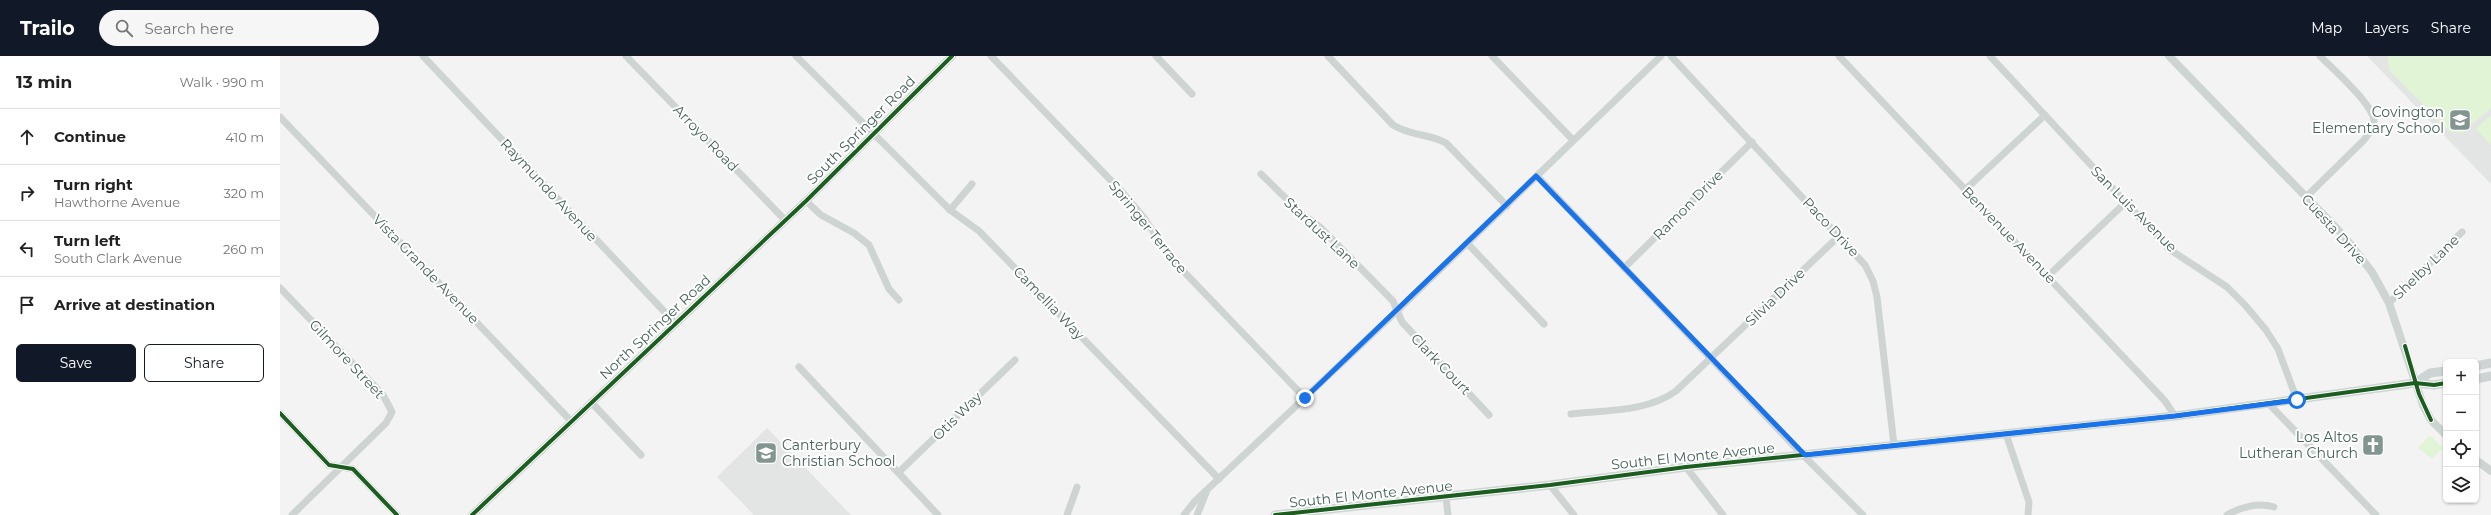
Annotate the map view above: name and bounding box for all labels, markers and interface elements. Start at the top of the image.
search box [99,10,379,46]
text: Trailo [20,17,75,40]
icon: search [113,17,135,39]
text: Search here [145,19,234,38]
text: Map [2311,19,2342,37]
text: Layers [2364,19,2409,37]
text: Share [2431,19,2471,37]
text: 13 min [16,72,72,92]
street label: South Springer Road [803,72,919,188]
text: Walk · 990 m [180,74,264,90]
street label: Arroyo Road [670,101,742,175]
place label: Covington Elementary School [2312,103,2444,137]
school or university icon: Covington Elementary School [2447,107,2473,133]
icon: ahead [16,126,38,148]
text: Continue [54,127,126,146]
text: 410 m [225,129,264,145]
street label: Raymundo Avenue [497,135,601,245]
street label: San Luis Avenue [2087,162,2181,256]
street label: Ramon Drive [1649,166,1727,244]
text: Turn right [54,175,133,194]
street label: Springer Terrace [1105,177,1191,277]
icon: right [16,182,38,204]
street label: Benvenue Avenue [1958,183,2060,287]
text: 320 m [224,185,264,201]
street label: Cuesta Drive [2298,190,2370,268]
street label: Stardust Lane [1280,193,1364,273]
street label: Paco Drive [1799,193,1863,261]
text: Hawthorne Avenue [54,194,180,210]
street label: Vista Grande Avenue [369,210,483,328]
text: Turn left [54,231,121,250]
street label: Shelby Lane [2389,231,2463,303]
icon: left [16,238,38,260]
text: 260 m [223,241,264,257]
text: South Clark Avenue [54,250,182,266]
street label: Camellia Way [1010,263,1089,344]
street label: Silvia Drive [1741,264,1809,330]
street label: North Springer Road [596,271,714,383]
icon: arrive [16,294,38,316]
text: Arrive at destination [54,295,215,314]
street label: Gilmore Street [306,316,389,403]
street label: Clark Court [1407,329,1475,399]
button: Save [16,344,136,382]
button: Share [144,344,264,382]
map controls [2443,359,2479,503]
button: + [2443,359,2479,395]
street label: Otis Way [928,388,986,444]
route end [1296,389,1314,407]
route start [2288,391,2306,409]
button: − [2443,395,2479,431]
place label: Los Altos Lutheran Church [2239,428,2358,462]
button: locate [2443,431,2479,467]
church icon: Los Altos Lutheran Church [2360,432,2386,458]
place label: Canterbury Christian School [782,436,896,470]
street label: South El Monte Avenue [1610,438,1776,474]
school or university icon: Canterbury Christian School [753,440,779,466]
button: layers [2443,467,2479,503]
street label: South El Monte Avenue [1288,476,1454,512]

